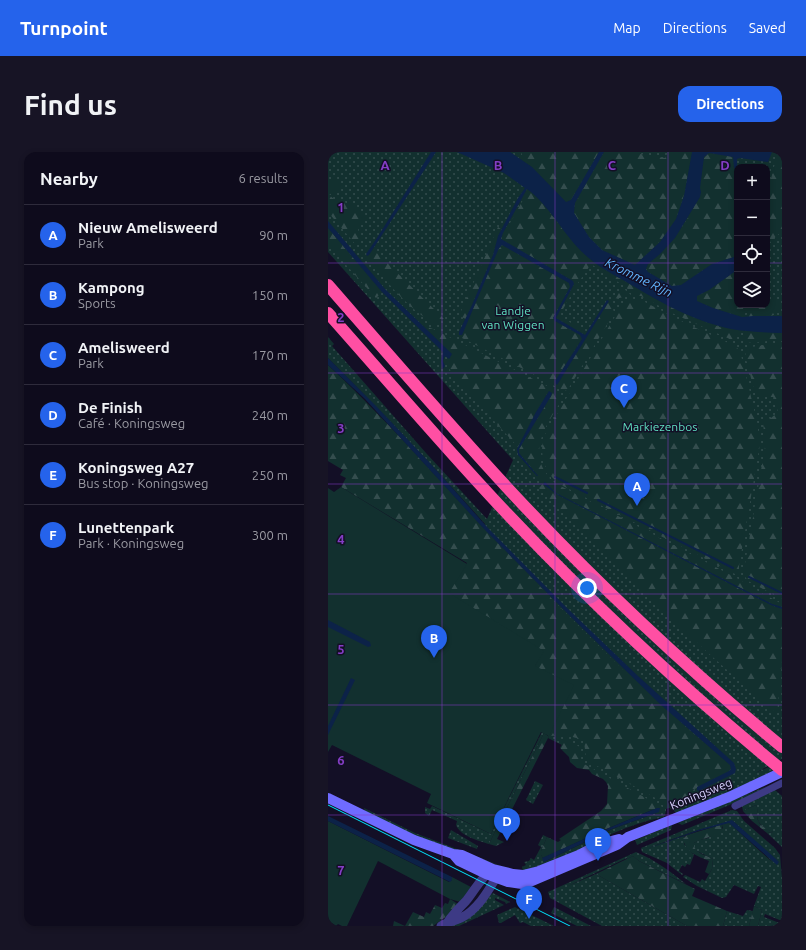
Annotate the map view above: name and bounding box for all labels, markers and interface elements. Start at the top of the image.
text: Turnpoint [20,17,108,39]
text: Map [613,20,641,36]
text: Directions [663,20,727,36]
text: Saved [749,20,786,36]
button: Directions [678,86,782,122]
text: Find us [24,89,117,120]
text: A [380,158,390,172]
text: B [494,158,503,172]
text: C [608,158,617,172]
text: D [720,158,730,172]
map controls [734,164,770,308]
button: + [734,164,770,200]
text: Nearby [40,169,98,188]
text: 6 results [238,171,288,185]
text: 1 [337,200,345,214]
button: − [734,200,770,236]
text: Nieuw Amelisweerd [78,219,218,236]
text: A [48,228,58,242]
text: 90 m [259,228,288,242]
text: Park [78,236,104,250]
button: locate [734,236,770,272]
water label: Kromme Rijn [603,255,675,299]
button: layers [734,272,770,308]
text: Kampong [78,279,145,296]
text: B [49,288,57,302]
text: 150 m [252,288,288,302]
text: Sports [78,296,116,310]
park label: Landje van Wiggen [481,304,545,331]
text: 2 [337,310,345,324]
text: Amelisweerd [78,339,170,356]
text: C [49,348,57,362]
text: 170 m [252,348,288,362]
text: Park [78,356,104,370]
pin: C [611,375,637,408]
text: De Finish [78,399,143,416]
text: D [48,408,58,422]
text: 240 m [252,408,288,422]
text: Café · Koningsweg [78,416,185,430]
park label: Markiezenbos [623,420,697,433]
text: 3 [337,421,345,435]
text: Koningsweg A27 [78,459,194,476]
text: E [49,468,57,482]
text: 250 m [252,468,288,482]
pin: A [624,473,650,506]
text: Bus stop · Koningsweg [78,476,209,490]
text: Lunettenpark [78,519,174,536]
text: F [49,528,57,542]
text: 300 m [252,528,288,542]
text: 4 [337,532,345,546]
text: Park · Koningsweg [78,536,184,550]
your location [577,578,597,598]
pin: B [421,625,447,658]
text: 5 [337,642,345,656]
text: 6 [337,753,345,767]
street label: Koningsweg [668,775,734,812]
pin: D [494,808,520,841]
pin: E [585,828,611,861]
text: 7 [337,863,345,877]
pin: F [516,886,542,919]

